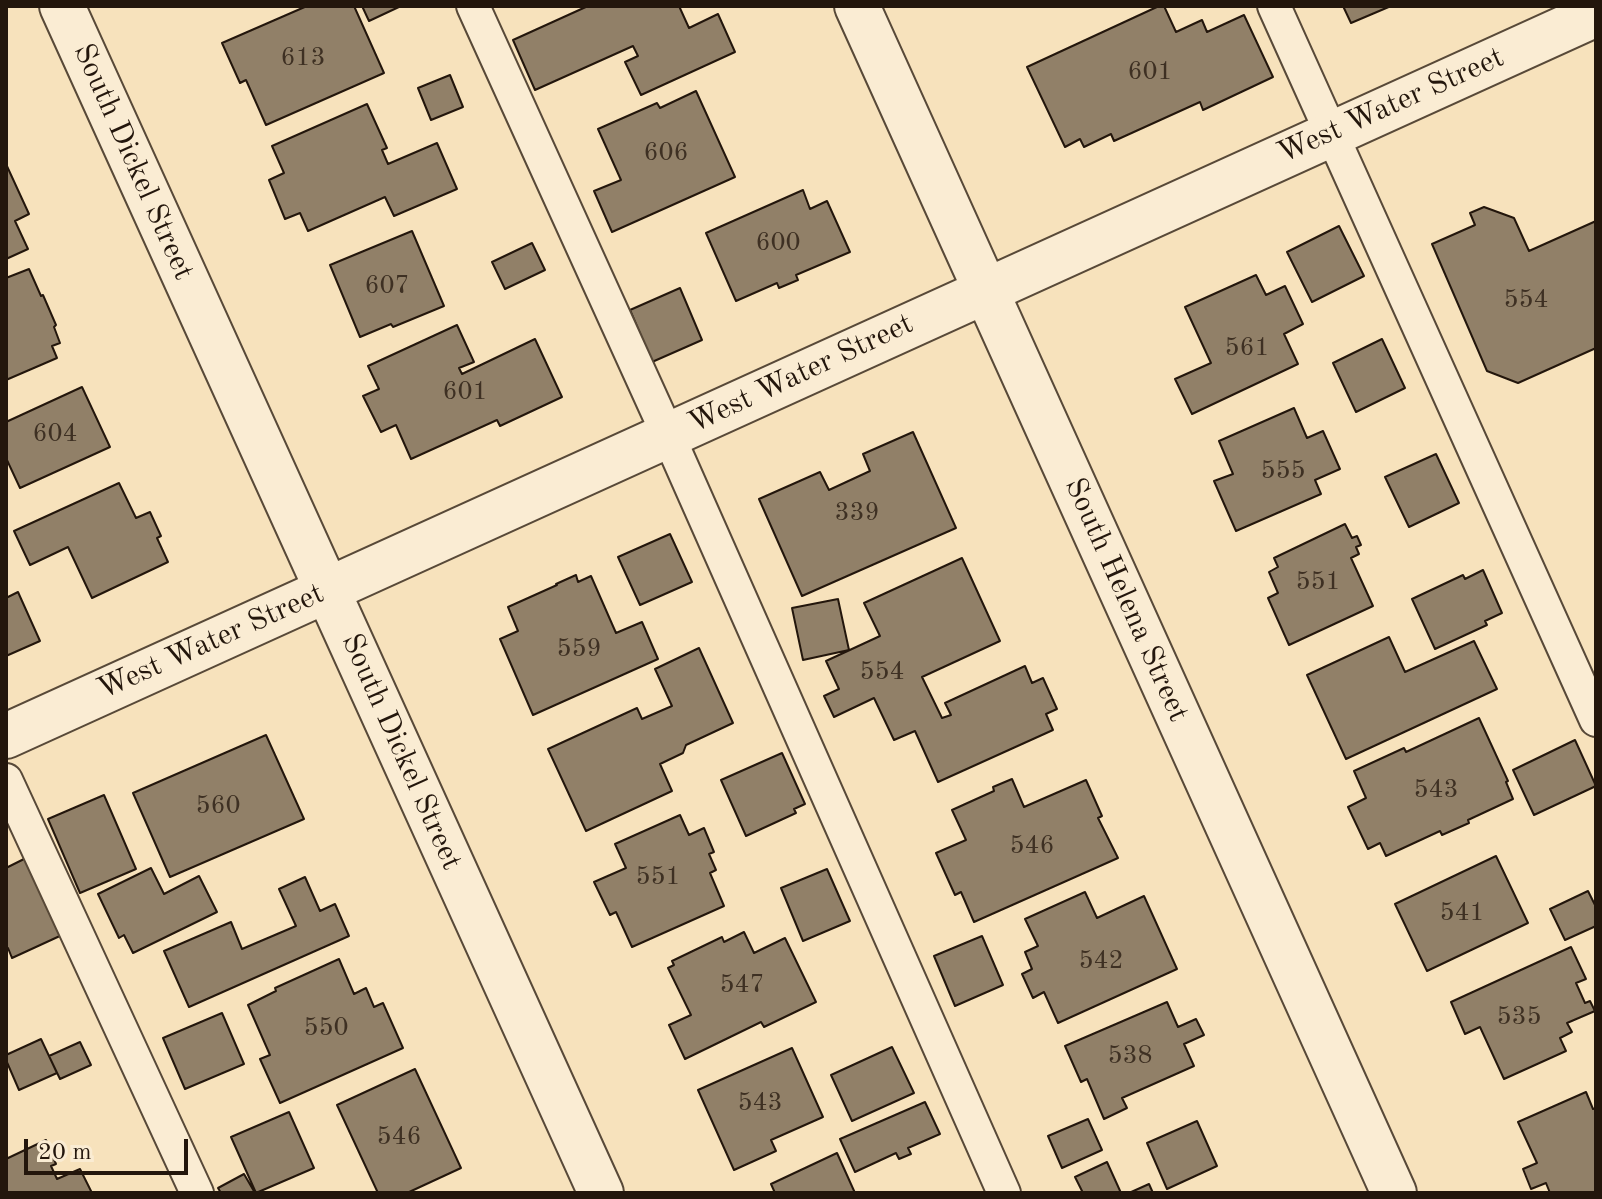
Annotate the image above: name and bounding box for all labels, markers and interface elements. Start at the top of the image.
street label: South Dickel Street [65,38,201,286]
street label: West Water Street [1272,40,1510,172]
house number: 613 [280,42,326,74]
house number: 601 [1127,56,1173,88]
house number: 606 [643,137,689,169]
house number: 600 [755,227,801,259]
house number: 607 [364,270,410,302]
house number: 554 [1503,284,1549,316]
street label: West Water Street [683,306,919,442]
house number: 561 [1224,332,1270,364]
house number: 601 [442,376,488,408]
house number: 604 [32,418,78,450]
house number: 555 [1260,455,1306,487]
street label: South Helena Street [1056,473,1196,727]
house number: 339 [834,497,880,529]
house number: 551 [1295,566,1341,598]
street label: West Water Street [92,576,330,708]
street label: South Dickel Street [333,628,469,876]
house number: 559 [556,633,602,665]
house number: 554 [859,656,905,688]
house number: 543 [1413,774,1459,806]
house number: 560 [195,790,241,822]
house number: 546 [1009,830,1055,862]
house number: 551 [635,861,681,893]
house number: 541 [1439,897,1485,929]
house number: 542 [1078,945,1124,977]
house number: 547 [719,969,765,1001]
house number: 535 [1496,1001,1542,1033]
house number: 550 [303,1012,349,1044]
house number: 538 [1107,1040,1153,1072]
house number: 543 [737,1087,783,1119]
house number: 546 [376,1121,422,1153]
scale bar [28,1123,192,1173]
text: 20 m [38,1141,92,1165]

